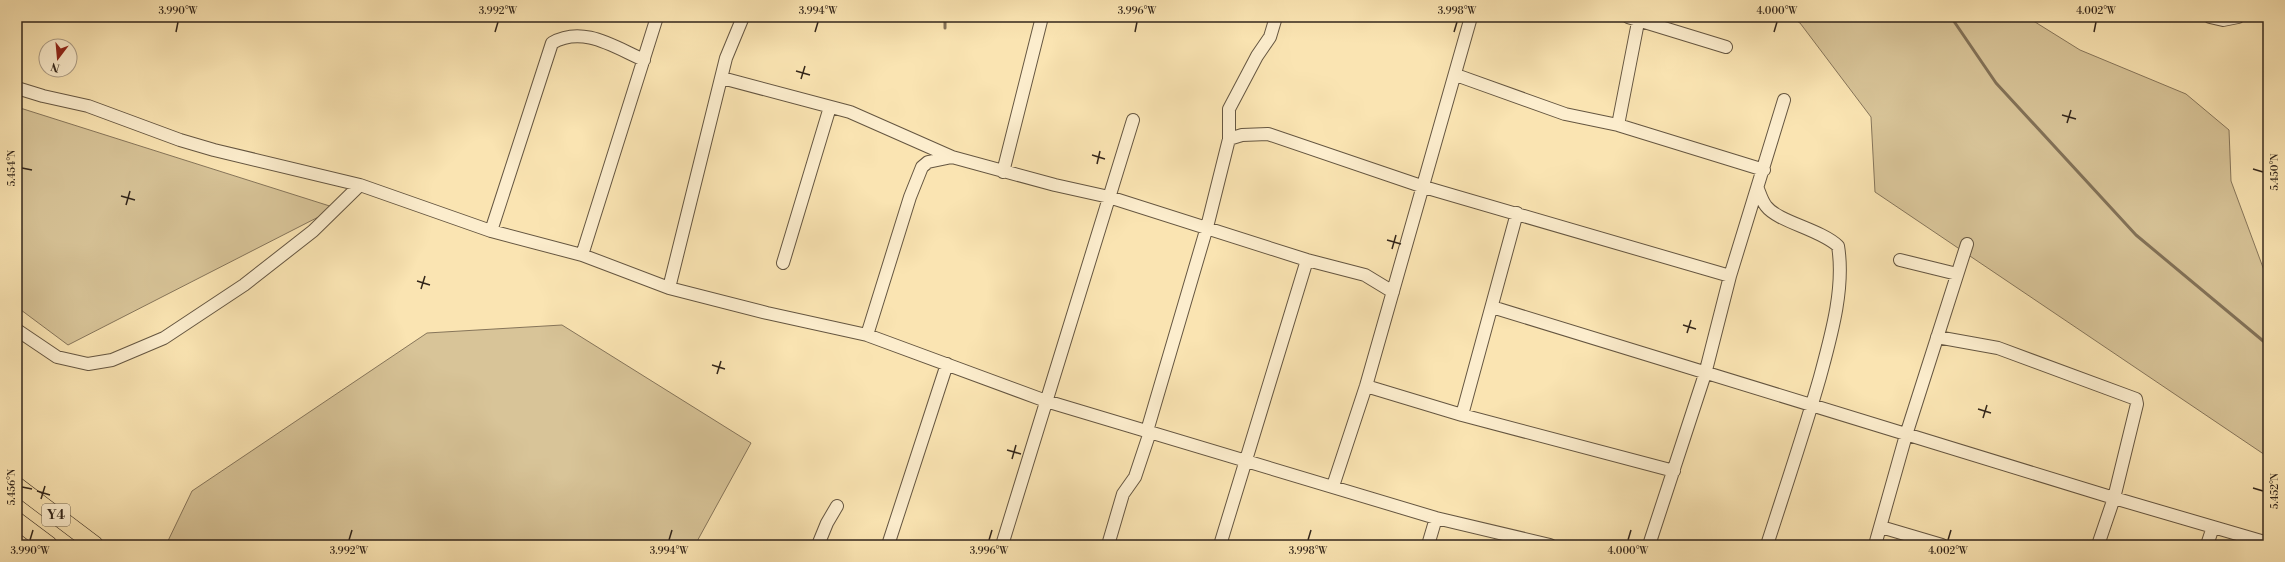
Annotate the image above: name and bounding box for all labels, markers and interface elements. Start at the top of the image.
text: 3.990°W [158,5,199,17]
text: 3.992°W [479,5,518,17]
text: 3.994°W [799,5,838,17]
text: 3.996°W [1118,5,1157,17]
text: 3.998°W [1438,5,1477,17]
text: 4.000°W [1757,5,1798,17]
text: 4.002°W [2076,5,2117,17]
north arrow [38,38,78,78]
text: N [49,59,62,75]
text: 5.454°N [6,149,18,186]
text: 5.450°N [2269,153,2281,190]
text: 5.456°N [6,468,18,505]
text: 5.452°N [2269,472,2281,509]
road number: Y4 [42,504,70,526]
text: 3.990°W [10,545,51,557]
text: 3.992°W [330,545,369,557]
text: 3.994°W [650,545,689,557]
text: 3.996°W [970,545,1009,557]
text: 3.998°W [1289,545,1328,557]
text: 4.000°W [1608,545,1649,557]
text: 4.002°W [1928,545,1969,557]

